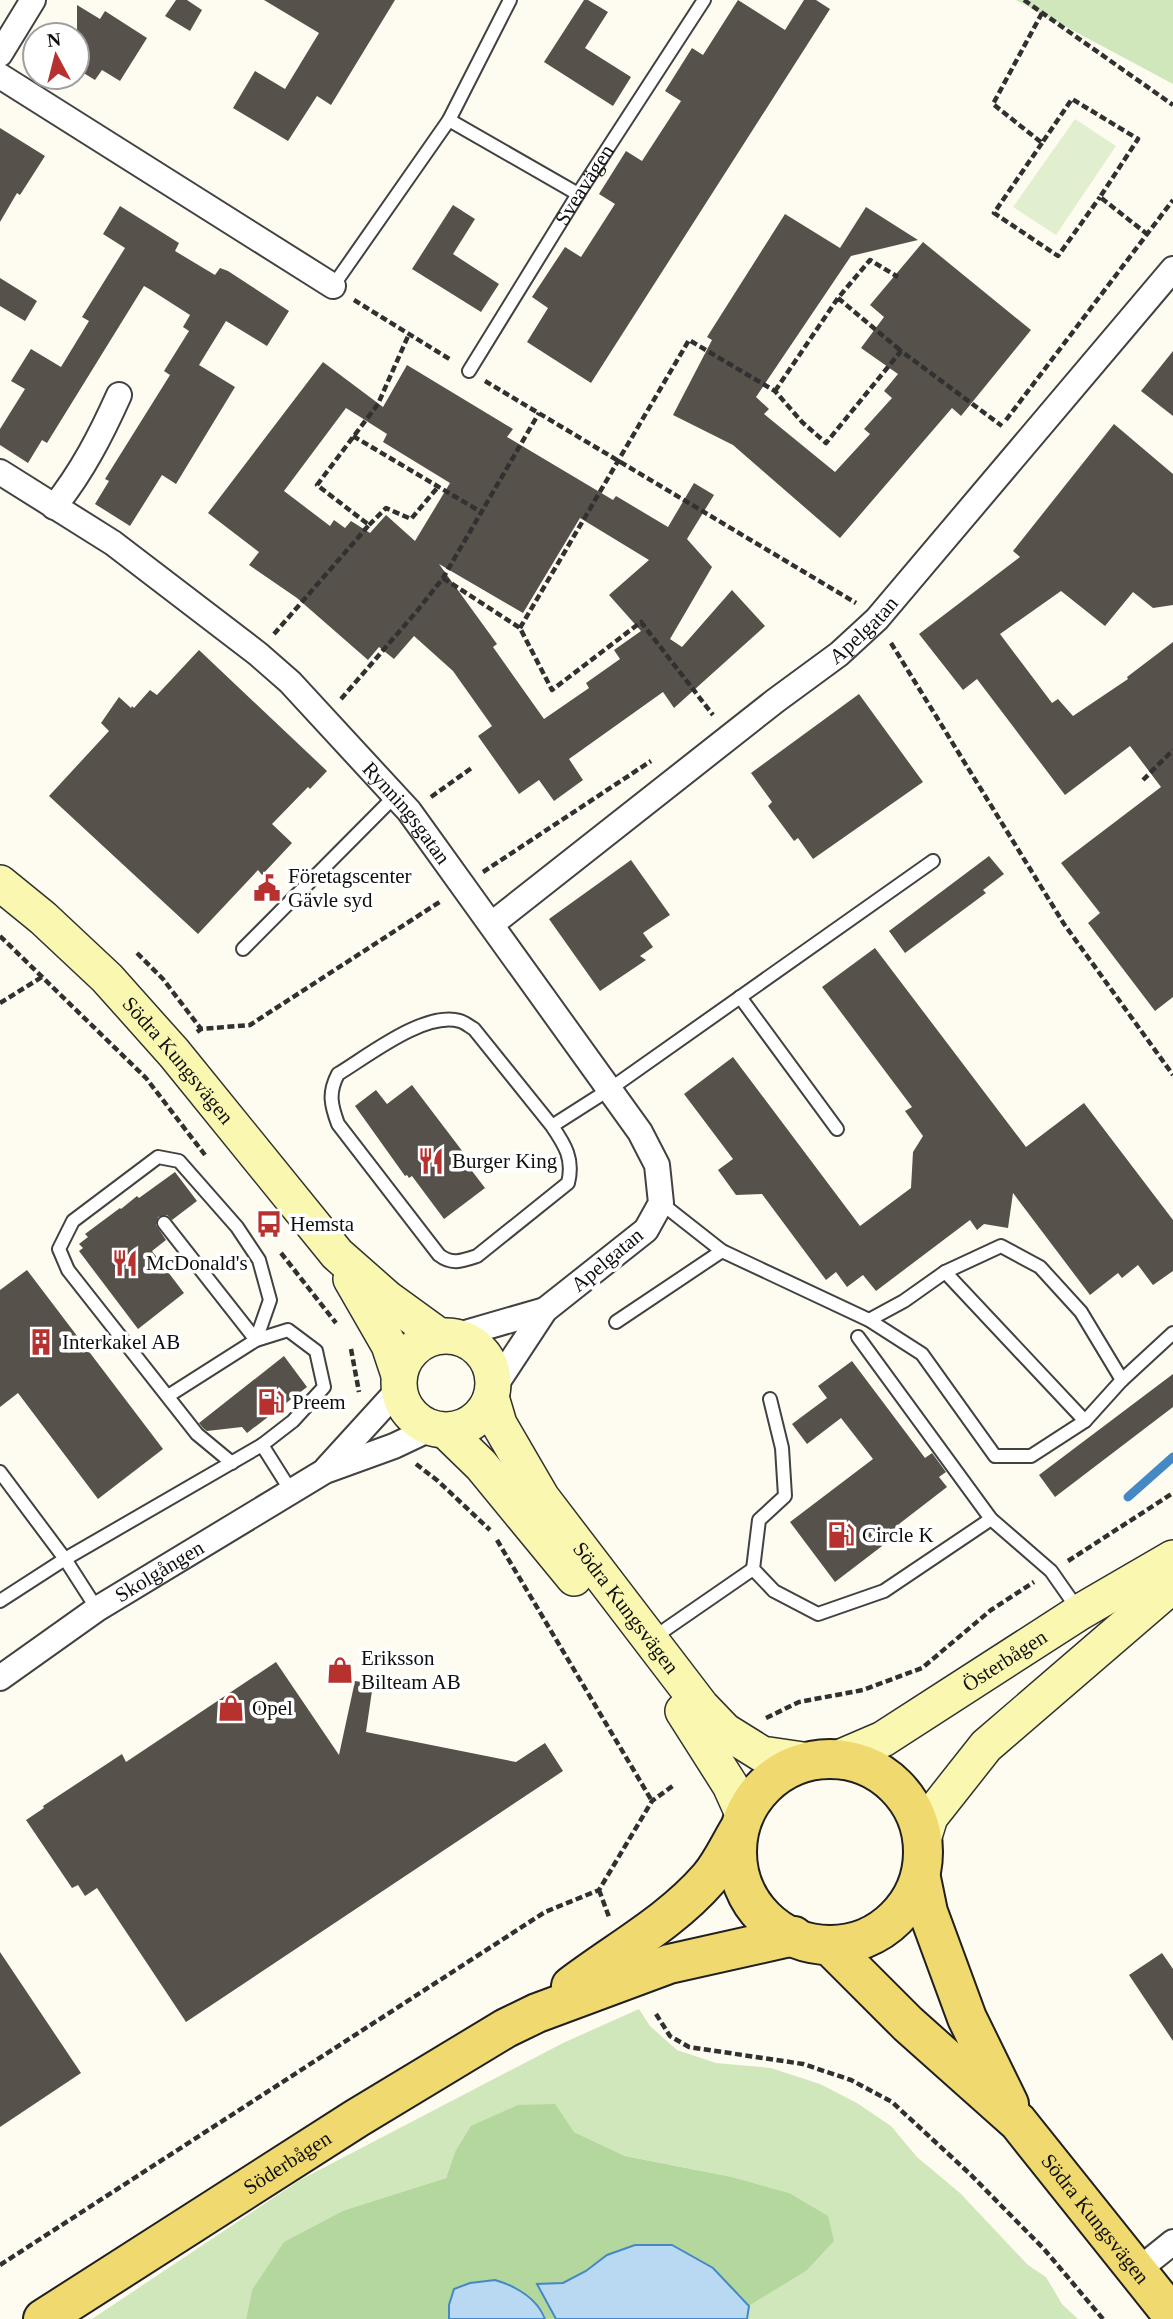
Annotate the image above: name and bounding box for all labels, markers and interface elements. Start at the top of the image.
north arrow [21,21,91,91]
text: N [46,28,62,51]
street label: Sveavägen [550,140,619,230]
street label: Apelgatan [825,591,903,669]
street label: Rynningsgatan [358,757,456,869]
place label: Företagscenter Gävle syd [288,864,412,912]
public building icon: Företagscenter Gävle syd [252,873,282,903]
street label: Södra Kungsvägen [117,992,239,1129]
restaurant icon: Burger King [416,1146,446,1176]
place label: Burger King [452,1149,558,1173]
bus stop icon: Hemsta [254,1209,284,1239]
place label: Hemsta [290,1212,355,1236]
street label: Apelgatan [566,1223,648,1297]
restaurant icon: McDonald's [110,1248,140,1278]
place label: McDonald's [146,1251,248,1275]
building icon: Interkakel AB [26,1327,56,1357]
place label: Interkakel AB [62,1330,180,1354]
fuel station icon: Preem [256,1387,286,1417]
place label: Preem [292,1390,346,1414]
fuel station icon: Circle K [826,1520,856,1550]
place label: Circle K [862,1523,934,1547]
street label: Skolgången [111,1535,208,1607]
street label: Södra Kungsvägen [568,1537,684,1679]
street label: Österbågen [958,1624,1052,1697]
place label: Eriksson Bilteam AB [361,1646,461,1694]
shop icon: Eriksson Bilteam AB [325,1655,355,1685]
shop icon: Opel [216,1693,246,1723]
place label: Opel [252,1696,293,1720]
street label: Söderbågen [239,2126,336,2199]
street label: Södra Kungsvägen [1036,2149,1155,2289]

